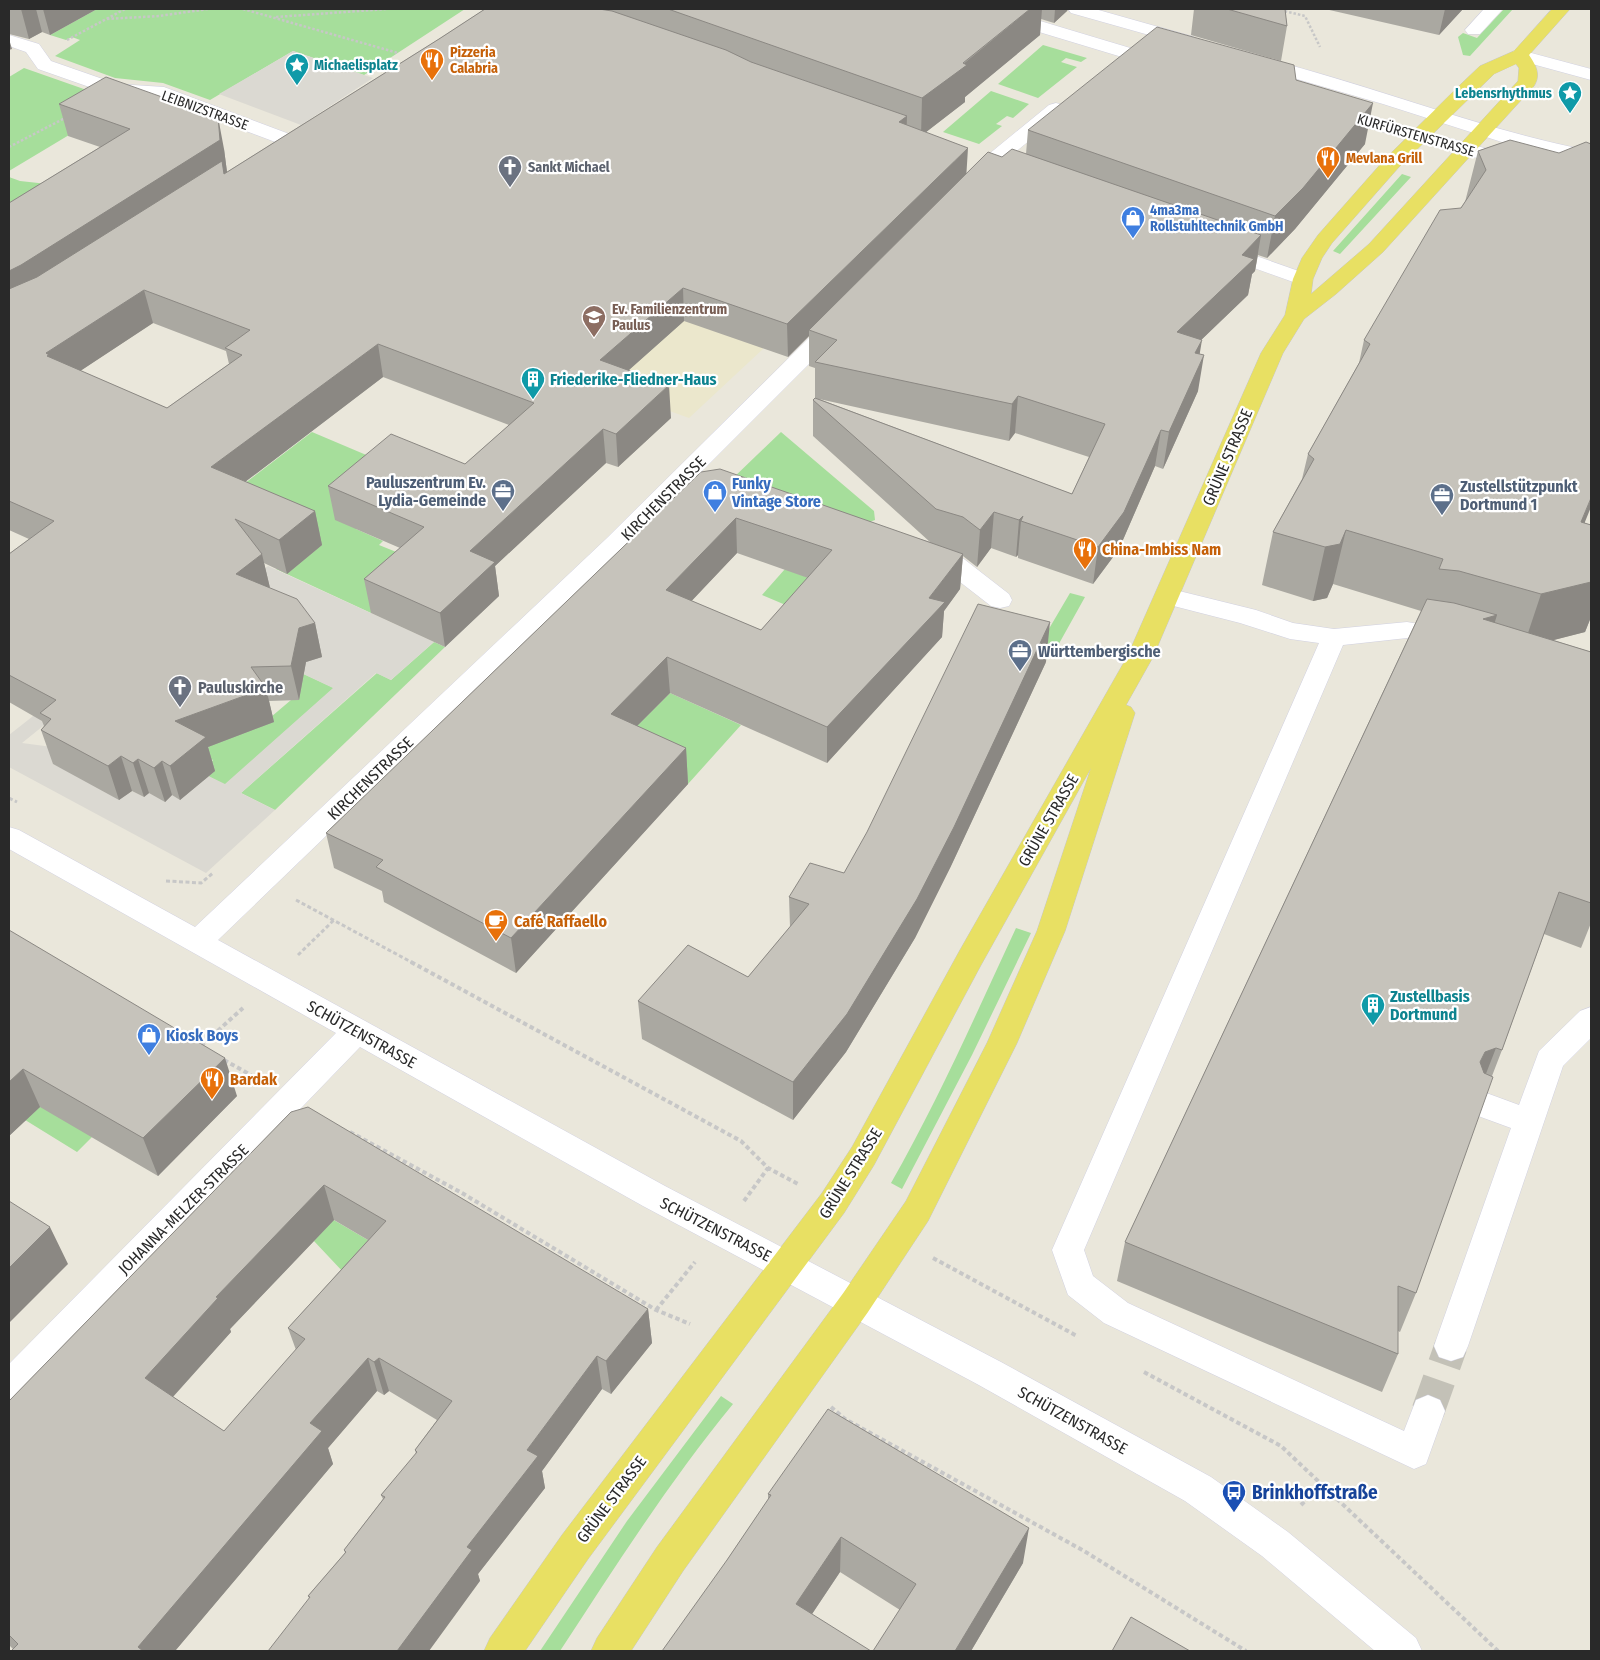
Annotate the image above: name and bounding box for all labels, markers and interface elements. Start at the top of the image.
place label: Pizzeria Calabria [450,44,498,77]
restaurant icon: Pizzeria Calabria [419,47,445,81]
place icon: Michaelisplatz [284,52,310,86]
place label: Michaelisplatz [314,57,398,74]
place icon: Lebensrhythmus [1557,80,1583,114]
place label: Lebensrhythmus [1455,85,1552,102]
street label: LEIBNIZSTRASSE [159,87,251,134]
street label: KURFÜRSTENSTRASSE [1355,110,1477,161]
restaurant icon: Mevlana Grill [1315,145,1341,179]
place label: Mevlana Grill [1346,150,1422,167]
church icon: Sankt Michael [497,154,523,188]
place label: Sankt Michael [528,159,610,176]
place label: 4ma3ma Rollstuhltechnik GmbH [1150,202,1283,235]
shop icon: 4ma3ma Rollstuhltechnik GmbH [1120,205,1146,239]
place label: Ev. Familienzentrum Paulus [612,301,727,334]
school or university icon: Ev. Familienzentrum Paulus [581,304,607,338]
building icon: Friederike-Fliedner-Haus [520,366,546,400]
place label: Friederike-Fliedner-Haus [550,370,717,389]
street label: GRÜNE STRASSE [1198,406,1256,509]
street label: KIRCHENSTRASSE [617,452,710,545]
place label: Pauluszentrum Ev. Lydia-Gemeinde [366,473,486,510]
place label: Funky Vintage Store [731,474,821,511]
place label: Zustellstützpunkt Dortmund 1 [1460,477,1578,514]
office icon: Pauluszentrum Ev. Lydia-Gemeinde [490,478,516,512]
shop icon: Funky Vintage Store [702,479,728,513]
office icon: Zustellstützpunkt Dortmund 1 [1429,482,1455,516]
restaurant icon: China-Imbiss Nam [1072,536,1098,570]
place label: China-Imbiss Nam [1102,540,1221,559]
office icon: Württembergische [1007,638,1033,672]
place label: Württembergische [1038,642,1161,661]
church icon: Pauluskirche [167,674,193,708]
place label: Pauluskirche [198,678,283,697]
street label: KIRCHENSTRASSE [324,733,417,824]
street label: GRÜNE STRASSE [1014,771,1083,870]
cafe icon: Café Raffaello [483,908,509,942]
place label: Café Raffaello [514,912,607,931]
place label: Zustellbasis Dortmund [1390,987,1470,1024]
building icon: Zustellbasis Dortmund [1360,992,1386,1026]
street label: SCHÜTZENSTRASSE [304,996,420,1072]
shop icon: Kiosk Boys [136,1022,162,1056]
place label: Kiosk Boys [166,1026,238,1045]
restaurant icon: Bardak [199,1066,225,1100]
place label: Bardak [230,1070,278,1089]
street label: GRÜNE STRASSE [815,1124,886,1222]
street label: JOHANNA-MELZER-STRASSE [114,1140,252,1278]
street label: SCHÜTZENSTRASSE [657,1193,775,1266]
street label: SCHÜTZENSTRASSE [1015,1382,1131,1458]
street label: GRÜNE STRASSE [573,1452,650,1546]
bus stop icon: Brinkhoffstraße [1221,1479,1247,1513]
place label: Brinkhoffstraße [1252,1481,1378,1504]

